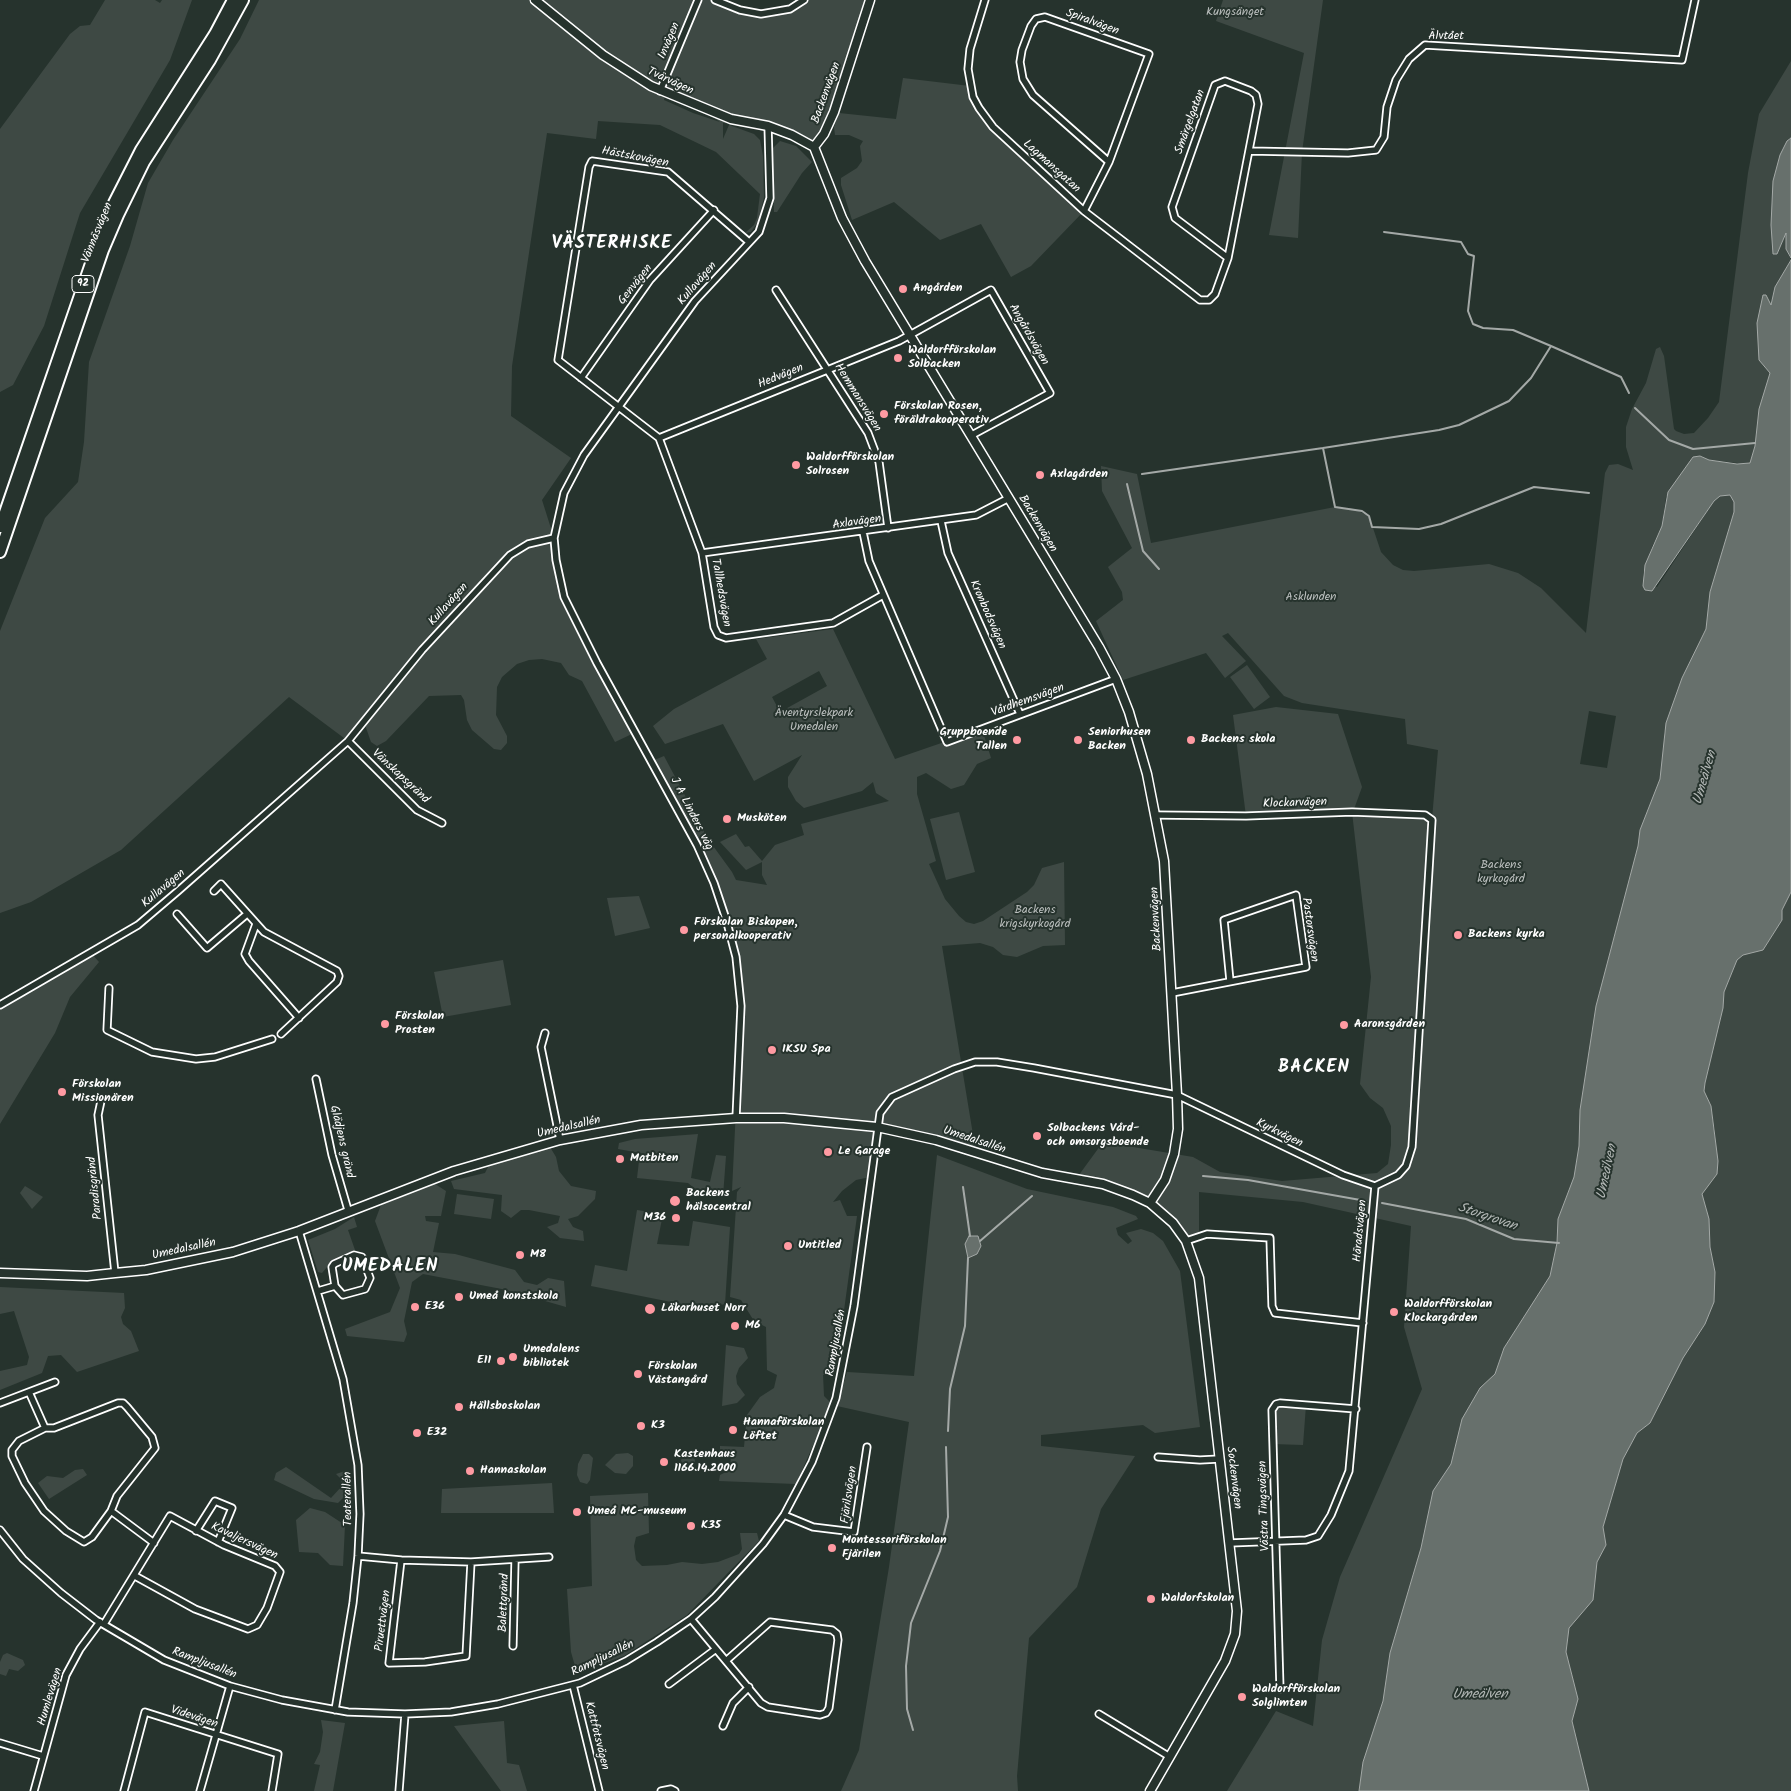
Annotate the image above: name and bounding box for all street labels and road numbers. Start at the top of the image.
street label: Spiralvägen [1063,7,1121,39]
street label: Invägen [656,21,684,61]
street label: Älvtået [1428,30,1464,44]
street label: Backenvägen [809,60,845,126]
street label: Tvärvägen [645,65,695,99]
street label: Smärgelgatan [1173,88,1209,156]
street label: Lagmansgatan [1019,137,1083,197]
street label: Hästskovägen [600,144,670,172]
street label: Vännäsvägen [79,201,117,265]
street label: Kullavägen [675,259,721,309]
street label: Genvägen [616,262,656,308]
road number: 92 [72,276,94,292]
street label: Angårdsvägen [1005,302,1051,368]
street label: Hedvägen [756,361,806,393]
street label: Hemmansvägen [830,361,884,435]
street label: Backenvägen [1014,493,1060,555]
street label: Axlavägen [832,512,882,534]
street label: Tallhedsvägen [707,558,733,628]
street label: Kronbodsvägen [965,578,1009,652]
street label: Kullavägen [426,581,472,629]
street label: Vårdhemsvägen [989,681,1067,721]
street label: Vänskapsgränd [368,747,432,807]
street label: J A Linders väg [666,775,716,853]
street label: Klockarvägen [1263,796,1327,812]
street label: Kullavägen [139,867,189,911]
street label: Backenvägen [1148,887,1166,951]
street label: Pastorsvägen [1297,897,1321,963]
street label: Glädjens gränd [326,1104,356,1180]
street label: Umedalsallén [536,1114,602,1142]
street label: Kyrkvägen [1253,1116,1305,1152]
street label: Umedalsallén [941,1124,1007,1158]
street label: Paradisgränd [86,1156,106,1220]
street label: Häradsvägen [1351,1199,1371,1263]
street label: Umedalsallén [151,1236,217,1264]
street label: Rampljusallén [824,1308,850,1378]
street label: Sockenvägen [1222,1446,1244,1510]
street label: Västra Tingsvägen [1256,1460,1274,1552]
street label: Fjärilsvägen [839,1465,861,1525]
street label: Teaterallén [341,1472,357,1526]
street label: Kavaljersvägen [208,1520,280,1564]
street label: Balettgränd [497,1573,513,1633]
street label: Piruettvägen [373,1589,395,1653]
street label: Rampljusallén [569,1638,637,1680]
street label: Rampljusallén [170,1645,238,1683]
street label: Humlevägen [35,1666,67,1728]
street label: Kattfotsvägen [581,1700,611,1772]
street label: Videvägen [169,1704,219,1732]

